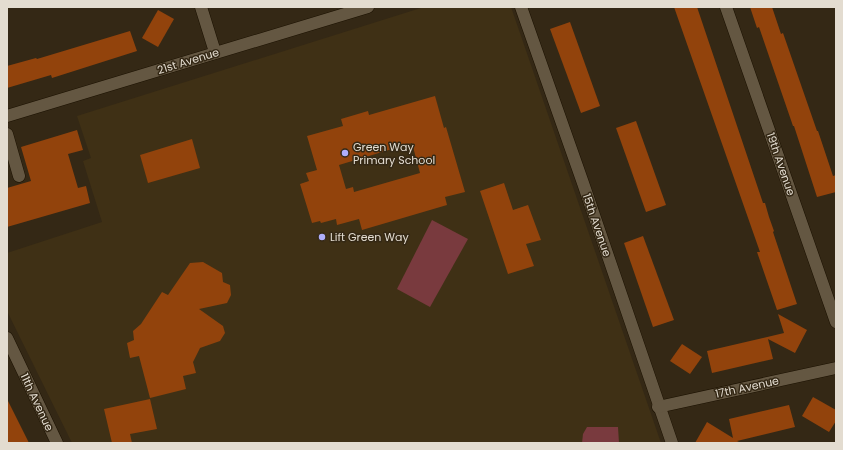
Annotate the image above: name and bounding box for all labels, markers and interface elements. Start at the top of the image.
street label: 21st Avenue [155,44,221,78]
street label: 19th Avenue [763,130,799,198]
place label: Green Way Primary School [353,139,435,168]
marker: Green Way Primary School [340,148,350,158]
street label: 15th Avenue [579,191,615,259]
place label: Lift Green Way [330,229,409,245]
marker: Lift Green Way [317,232,327,242]
street label: 11th Avenue [17,370,57,434]
street label: 17th Avenue [714,372,781,402]

